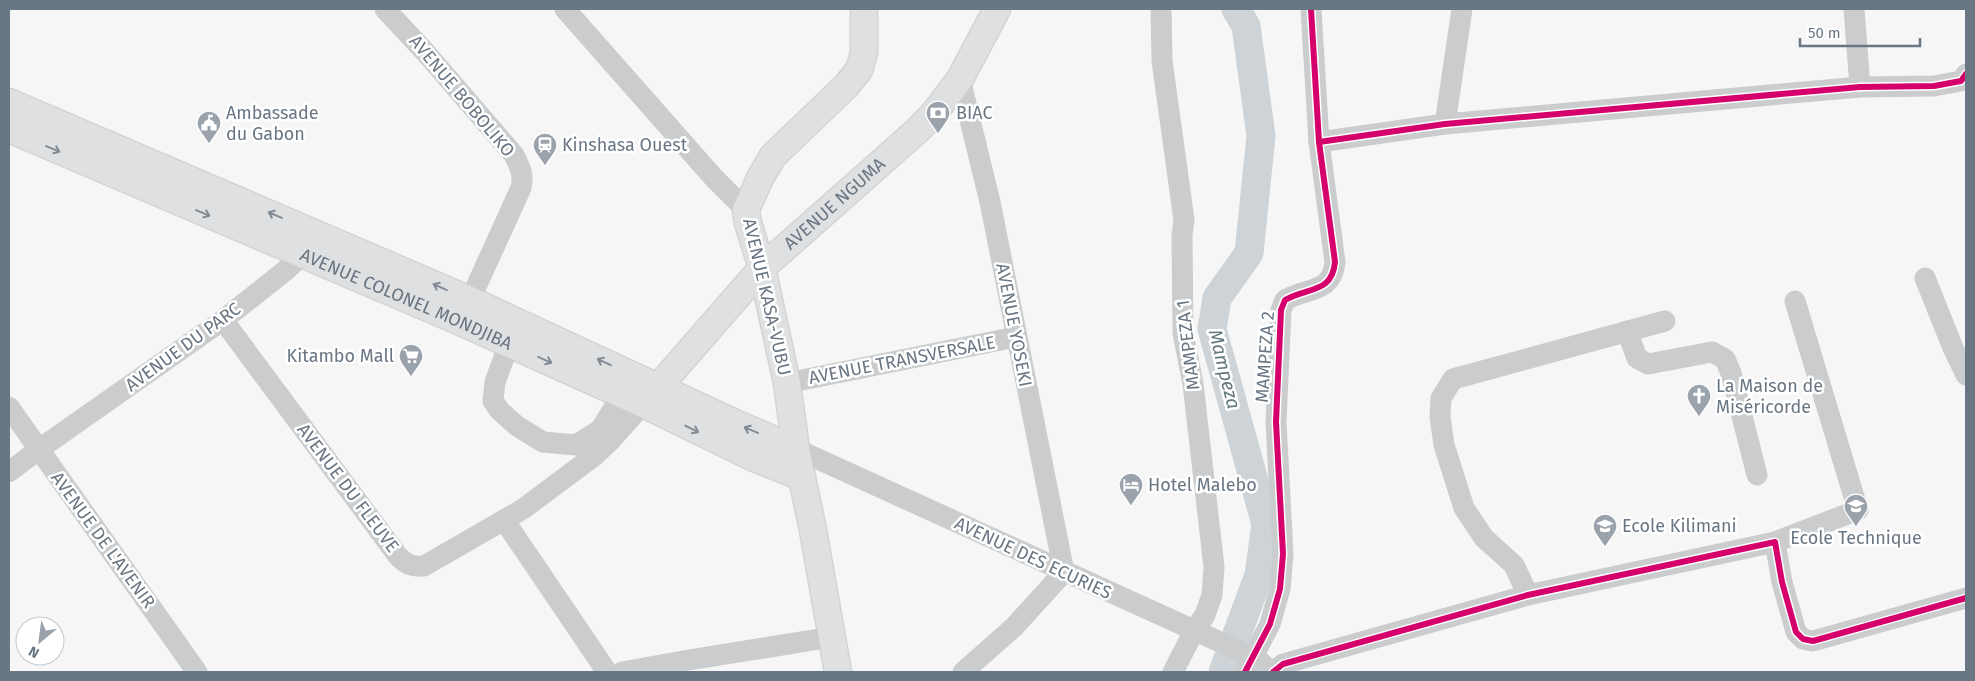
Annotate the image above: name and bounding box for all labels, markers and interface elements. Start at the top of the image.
scale bar [1800,15,1920,47]
text: 50 m [1808,24,1841,42]
street label: AVENUE BOBOLIKO [405,31,519,161]
bank icon: BIAC [925,100,951,134]
place label: Ambassade du Gabon [226,102,319,145]
place label: BIAC [956,102,992,124]
public building icon: Ambassade du Gabon [196,110,222,144]
station icon: Kinshasa Ouest [532,132,558,166]
place label: Kinshasa Ouest [562,134,688,156]
one-way arrow [45,145,60,155]
street label: AVENUE NGUMA [779,153,890,254]
one-way arrow [195,208,210,218]
one-way arrow [268,210,283,220]
street label: AVENUE KASA-VUBU [738,216,796,378]
street label: AVENUE COLONEL MONDJIBA [297,244,516,355]
street label: AVENUE YOSEKI [991,261,1037,389]
one-way arrow [433,282,448,292]
street label: AVENUE DU PARC [121,298,245,396]
street label: MAMPEZA 1 [1172,299,1204,391]
street label: MAMPEZA 2 [1251,310,1279,403]
water label: Mampeza [1204,327,1245,411]
street label: AVENUE TRANSVERSALE [807,331,997,389]
supermarket icon: Kitambo Mall [398,343,424,377]
place label: Kitambo Mall [287,345,394,367]
one-way arrow [537,356,552,365]
one-way arrow [597,357,612,367]
place label: La Maison de Miséricorde [1716,375,1823,418]
church icon: La Maison de Miséricorde [1686,383,1712,417]
street label: AVENUE DU FLEUVE [292,419,404,557]
one-way arrow [744,424,759,434]
one-way arrow [684,425,699,434]
street label: AVENUE DE L'AVENIR [46,468,160,613]
hotel icon: Hotel Malebo [1118,472,1144,506]
place label: Hotel Malebo [1148,474,1257,496]
school or university icon: Ecole Technique [1843,493,1869,527]
street label: AVENUE DES ECURIES [951,512,1115,604]
school or university icon: Ecole Kilimani [1592,513,1618,547]
place label: Ecole Kilimani [1622,515,1737,537]
place label: Ecole Technique [1790,527,1922,549]
north arrow [15,616,65,666]
text: N [26,642,42,662]

